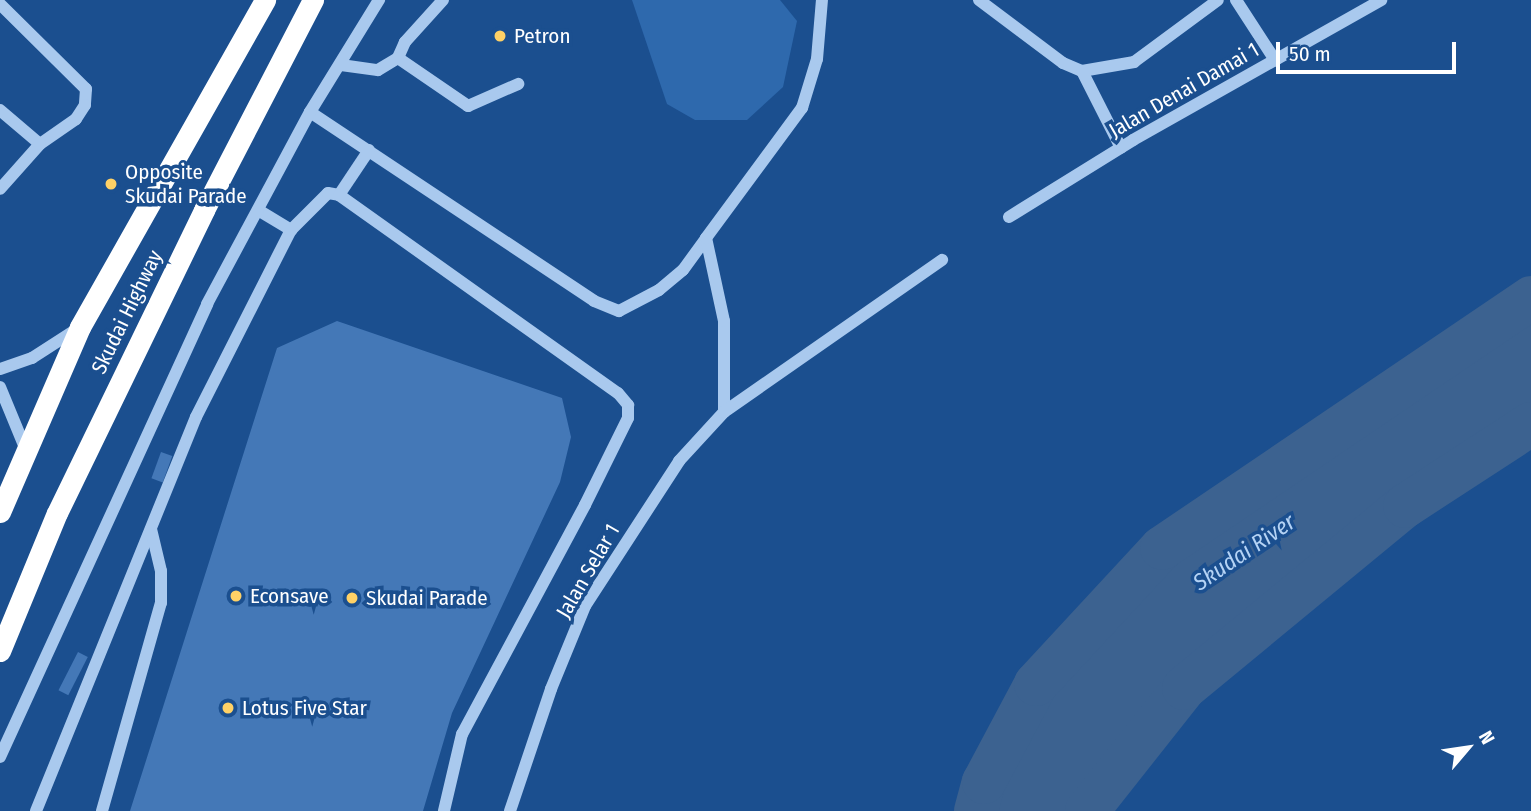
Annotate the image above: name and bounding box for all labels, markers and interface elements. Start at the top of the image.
place label: Petron [514,23,570,49]
marker: Petron [492,28,508,44]
scale bar [1279,28,1459,72]
street label: Jalan Denai Damai 1 [1105,37,1263,143]
text: 50 m [1289,41,1331,67]
place label: Opposite Skudai Parade [125,159,247,209]
marker: Opposite Skudai Parade [103,176,119,192]
street label: Skudai Highway [86,246,168,378]
water label: Skudai River [1188,508,1300,596]
street label: Jalan Selar 1 [551,519,625,623]
place label: Econsave [250,583,329,609]
place label: Skudai Parade [366,585,488,611]
marker: Econsave [228,588,244,604]
marker: Skudai Parade [344,590,360,606]
place label: Lotus Five Star [242,695,367,721]
marker: Lotus Five Star [220,700,236,716]
north arrow [1433,713,1503,783]
text: N [1474,727,1500,748]

